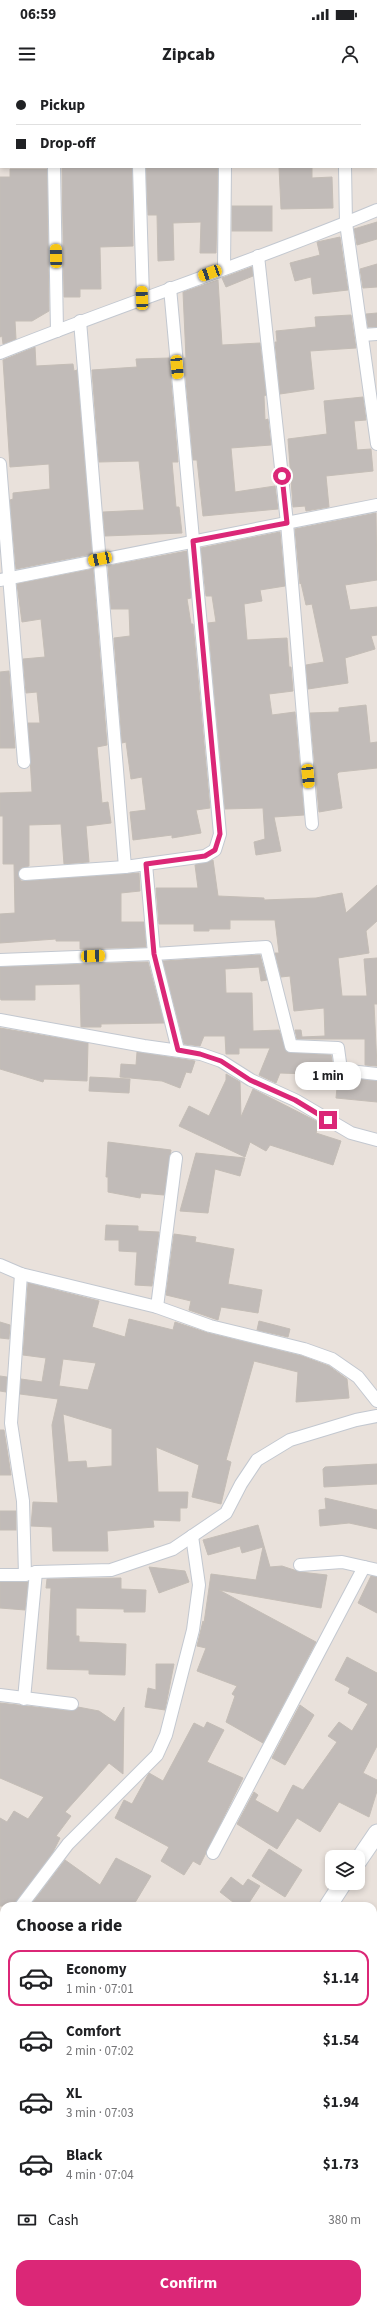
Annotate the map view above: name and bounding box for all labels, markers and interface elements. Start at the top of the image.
text: 06:59 [20,4,56,25]
text: Zipcab [162,42,215,67]
icon: menu [16,43,38,65]
icon: person [339,43,361,65]
text: Pickup [40,95,85,116]
text: Drop-off [40,133,95,154]
car [50,244,62,268]
car [197,263,223,283]
car [136,286,148,310]
car [170,355,184,379]
route start [273,467,291,485]
car [87,551,113,567]
car [301,764,315,788]
car [81,950,105,962]
callout: 1 min [295,1062,361,1090]
text: 1 min [312,1067,344,1085]
route end [319,1111,337,1129]
map controls [325,1850,365,1890]
button: layers [325,1850,365,1890]
text: Choose a ride [16,1913,122,1938]
text: Economy [66,1959,127,1980]
icon: car [18,1960,54,1996]
text: $1.14 [323,1968,359,1989]
text: 1 min · 07:01 [66,1980,134,1998]
text: Comfort [66,2021,121,2042]
icon: car [18,2022,54,2058]
text: $1.54 [323,2030,359,2051]
text: 2 min · 07:02 [66,2042,134,2060]
text: XL [66,2083,82,2104]
icon: car [18,2084,54,2120]
text: $1.94 [323,2092,359,2113]
text: 3 min · 07:03 [66,2104,134,2122]
text: Black [66,2145,103,2166]
icon: car [18,2146,54,2182]
text: $1.73 [323,2154,359,2175]
text: 4 min · 07:04 [66,2166,134,2184]
icon: cash [16,2209,38,2231]
text: Cash [48,2210,79,2231]
text: 380 m [328,2211,361,2229]
button: Confirm [16,2260,361,2306]

